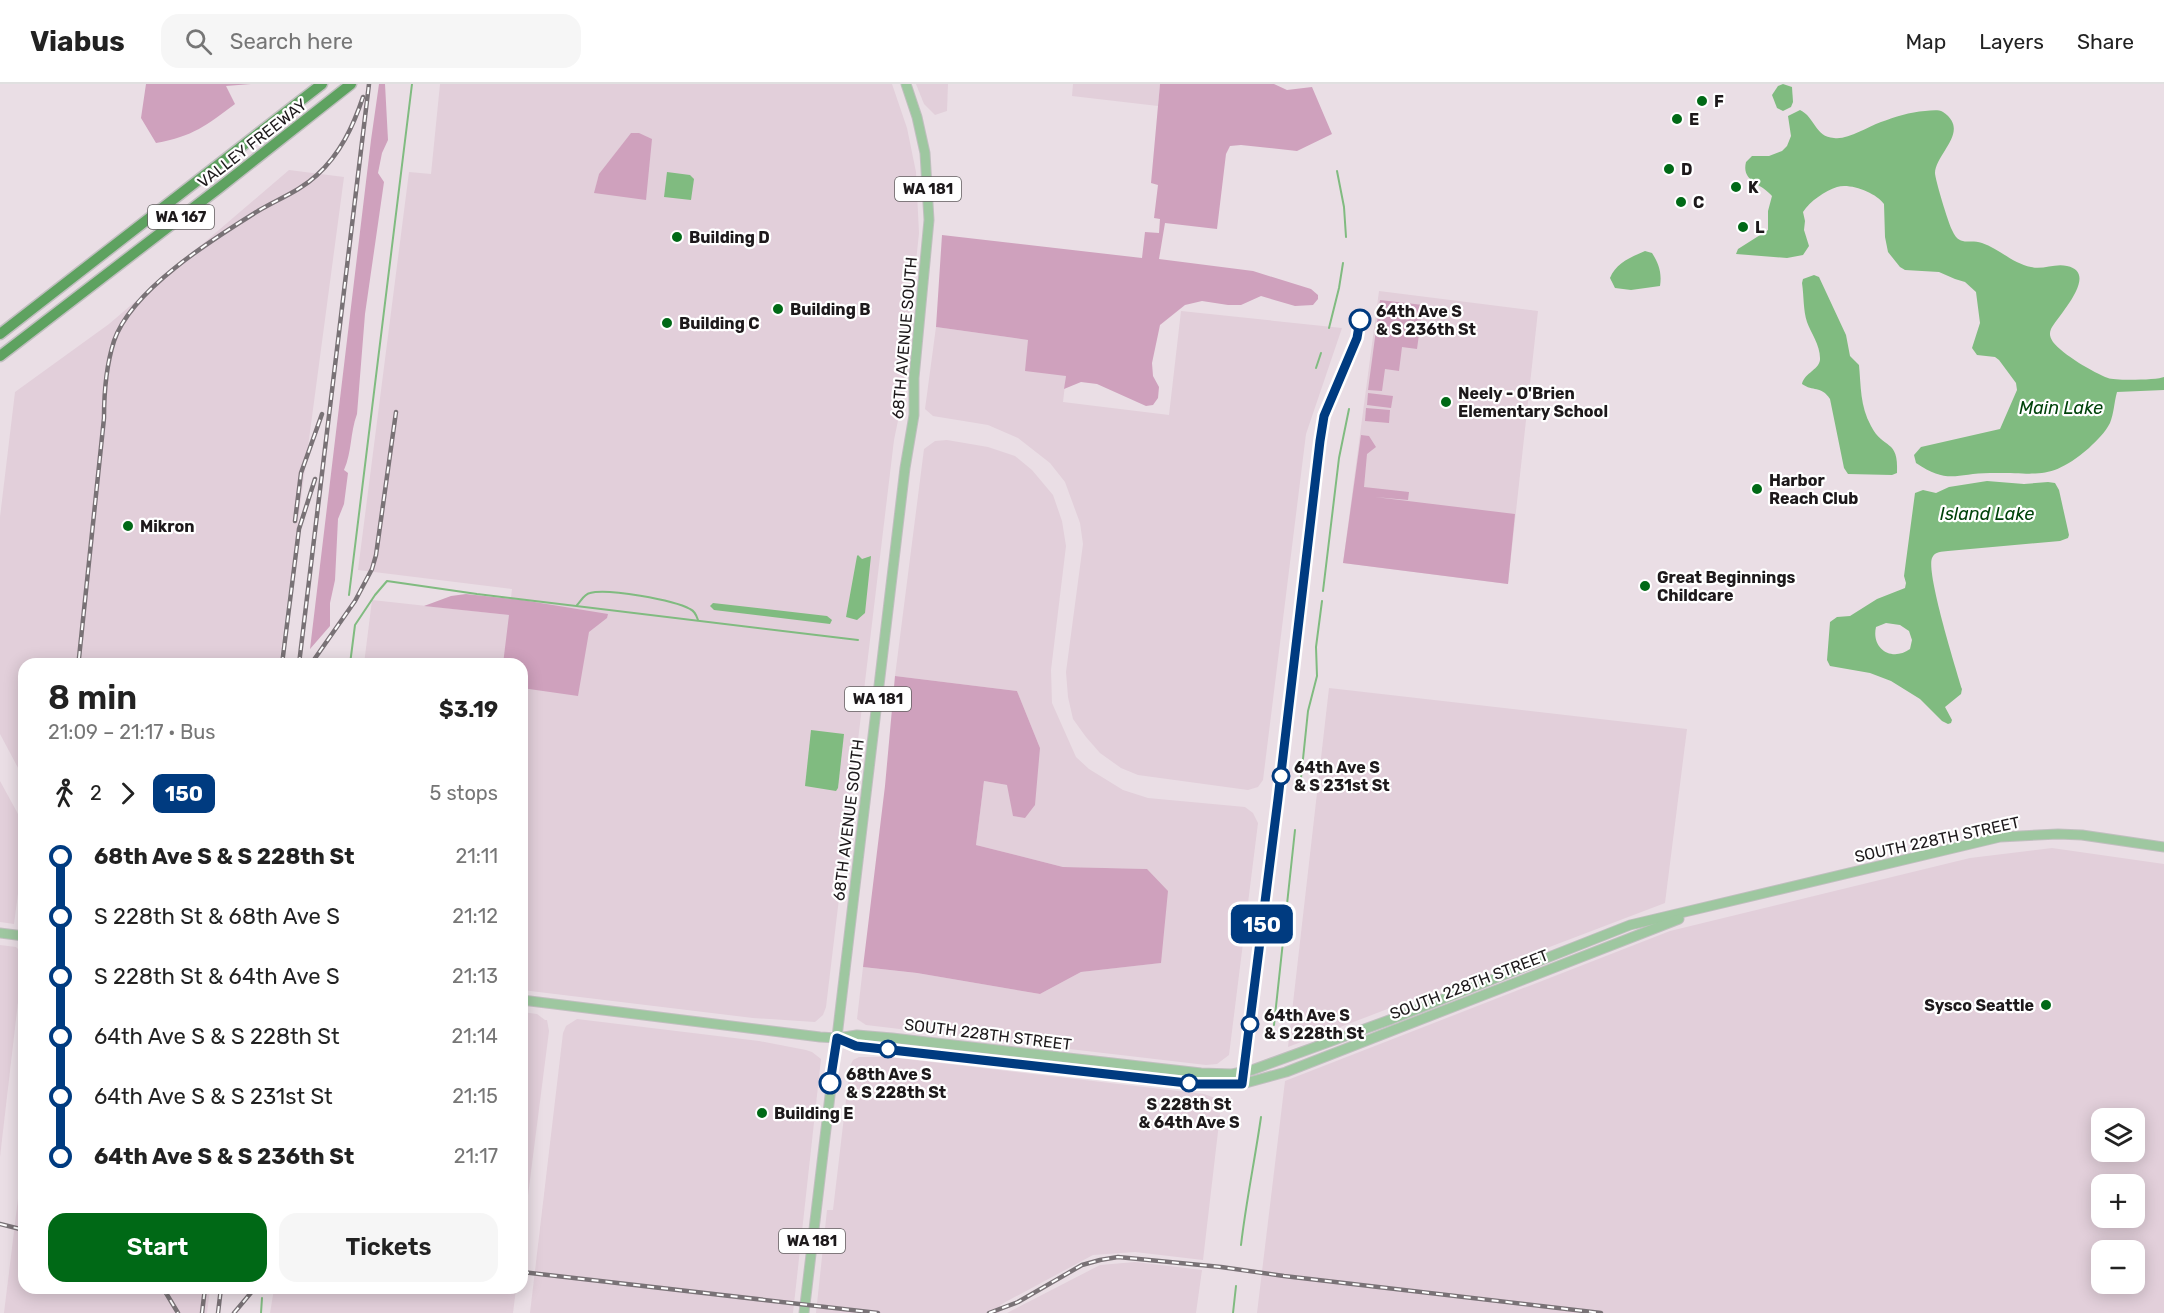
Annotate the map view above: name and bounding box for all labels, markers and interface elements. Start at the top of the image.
search box [161,14,581,68]
text: Viabus [30,25,125,58]
icon: search [182,25,215,58]
text: Search here [230,28,353,55]
text: Map [1905,29,1946,54]
text: Layers [1979,29,2044,54]
text: Share [2077,29,2134,54]
place label: F [1714,92,1724,111]
marker: F [1695,94,1709,108]
street label: VALLEY FREEWAY [194,95,311,192]
place label: E [1689,110,1699,129]
marker: E [1670,112,1684,126]
place label: D [1681,160,1692,179]
marker: D [1662,162,1676,176]
road number: WA 181 [895,177,961,201]
place label: K [1748,178,1759,197]
marker: K [1729,180,1743,194]
place label: C [1693,193,1704,212]
marker: C [1674,195,1688,209]
road number: WA 167 [148,205,214,229]
place label: L [1755,218,1765,237]
marker: L [1736,220,1750,234]
place label: Building D [689,228,770,247]
marker: Building D [670,230,684,244]
street label: 68TH AVENUE SOUTH [888,256,921,420]
place label: Building B [790,300,870,319]
marker: Building B [771,302,785,316]
place label: 64th Ave S & S 236th St [1376,302,1477,339]
marker: 64th Ave S & S 236th St [1349,309,1371,331]
place label: Building C [679,314,759,333]
marker: Building C [660,316,674,330]
place label: Neely - O'Brien Elementary School [1458,384,1608,421]
marker: Neely - O'Brien Elementary School [1439,395,1453,409]
water label: Main Lake [2019,397,2103,419]
place label: Harbor Reach Club [1769,471,1858,508]
marker: Harbor Reach Club [1750,482,1764,496]
water label: Island Lake [1940,503,2034,525]
place label: Mikron [140,517,194,536]
marker: Mikron [121,519,135,533]
place label: Great Beginnings Childcare [1657,568,1796,605]
marker: Great Beginnings Childcare [1638,579,1652,593]
text: 8 min [48,678,137,717]
road number: WA 181 [845,687,911,711]
text: $3.19 [439,696,498,723]
text: 21:09 – 21:17 · Bus [48,720,216,744]
street label: 68TH AVENUE SOUTH [829,738,868,902]
place label: 64th Ave S & S 231st St [1294,758,1390,795]
marker: 64th Ave S & S 231st St [1272,767,1290,785]
icon: walk [48,777,81,810]
icon: forward [111,777,144,810]
text: 2 [90,781,102,805]
text: 150 [165,781,203,806]
text: 5 stops [430,781,498,805]
street label: SOUTH 228TH STREET [1853,813,2021,866]
text: 68th Ave S & S 228th St [94,843,354,870]
text: 21:11 [455,844,498,868]
text: S 228th St & 68th Ave S [94,903,340,930]
text: 21:12 [452,904,498,928]
line badge: 150 [1228,904,1296,944]
text: 150 [1243,912,1281,937]
street label: SOUTH 228TH STREET [1387,945,1551,1024]
text: S 228th St & 64th Ave S [94,963,340,990]
text: 21:13 [452,964,498,988]
place label: Sysco Seattle [1924,996,2034,1015]
marker: Sysco Seattle [2039,998,2053,1012]
place label: 64th Ave S & S 228th St [1264,1006,1365,1043]
street label: SOUTH 228TH STREET [903,1015,1073,1054]
marker: 64th Ave S & S 228th St [1241,1015,1259,1033]
text: 64th Ave S & S 228th St [94,1023,340,1050]
text: 21:14 [452,1024,498,1048]
unlabelled marker [879,1040,897,1058]
place label: 68th Ave S & S 228th St [846,1065,947,1102]
marker: 68th Ave S & S 228th St [819,1072,841,1094]
marker: S 228th St & 64th Ave S [1180,1074,1198,1092]
text: 64th Ave S & S 231st St [94,1083,333,1110]
text: 21:15 [452,1084,498,1108]
place label: S 228th St & 64th Ave S [1138,1095,1240,1132]
place label: Building E [774,1104,853,1123]
marker: Building E [755,1106,769,1120]
map controls [2091,1108,2145,1294]
button: layers [2091,1108,2145,1162]
text: 64th Ave S & S 236th St [94,1143,354,1170]
text: 21:17 [454,1144,498,1168]
button: + [2091,1174,2145,1228]
button: Start [48,1213,267,1282]
button: Tickets [279,1213,498,1282]
road number: WA 181 [779,1229,845,1253]
button: − [2091,1240,2145,1294]

